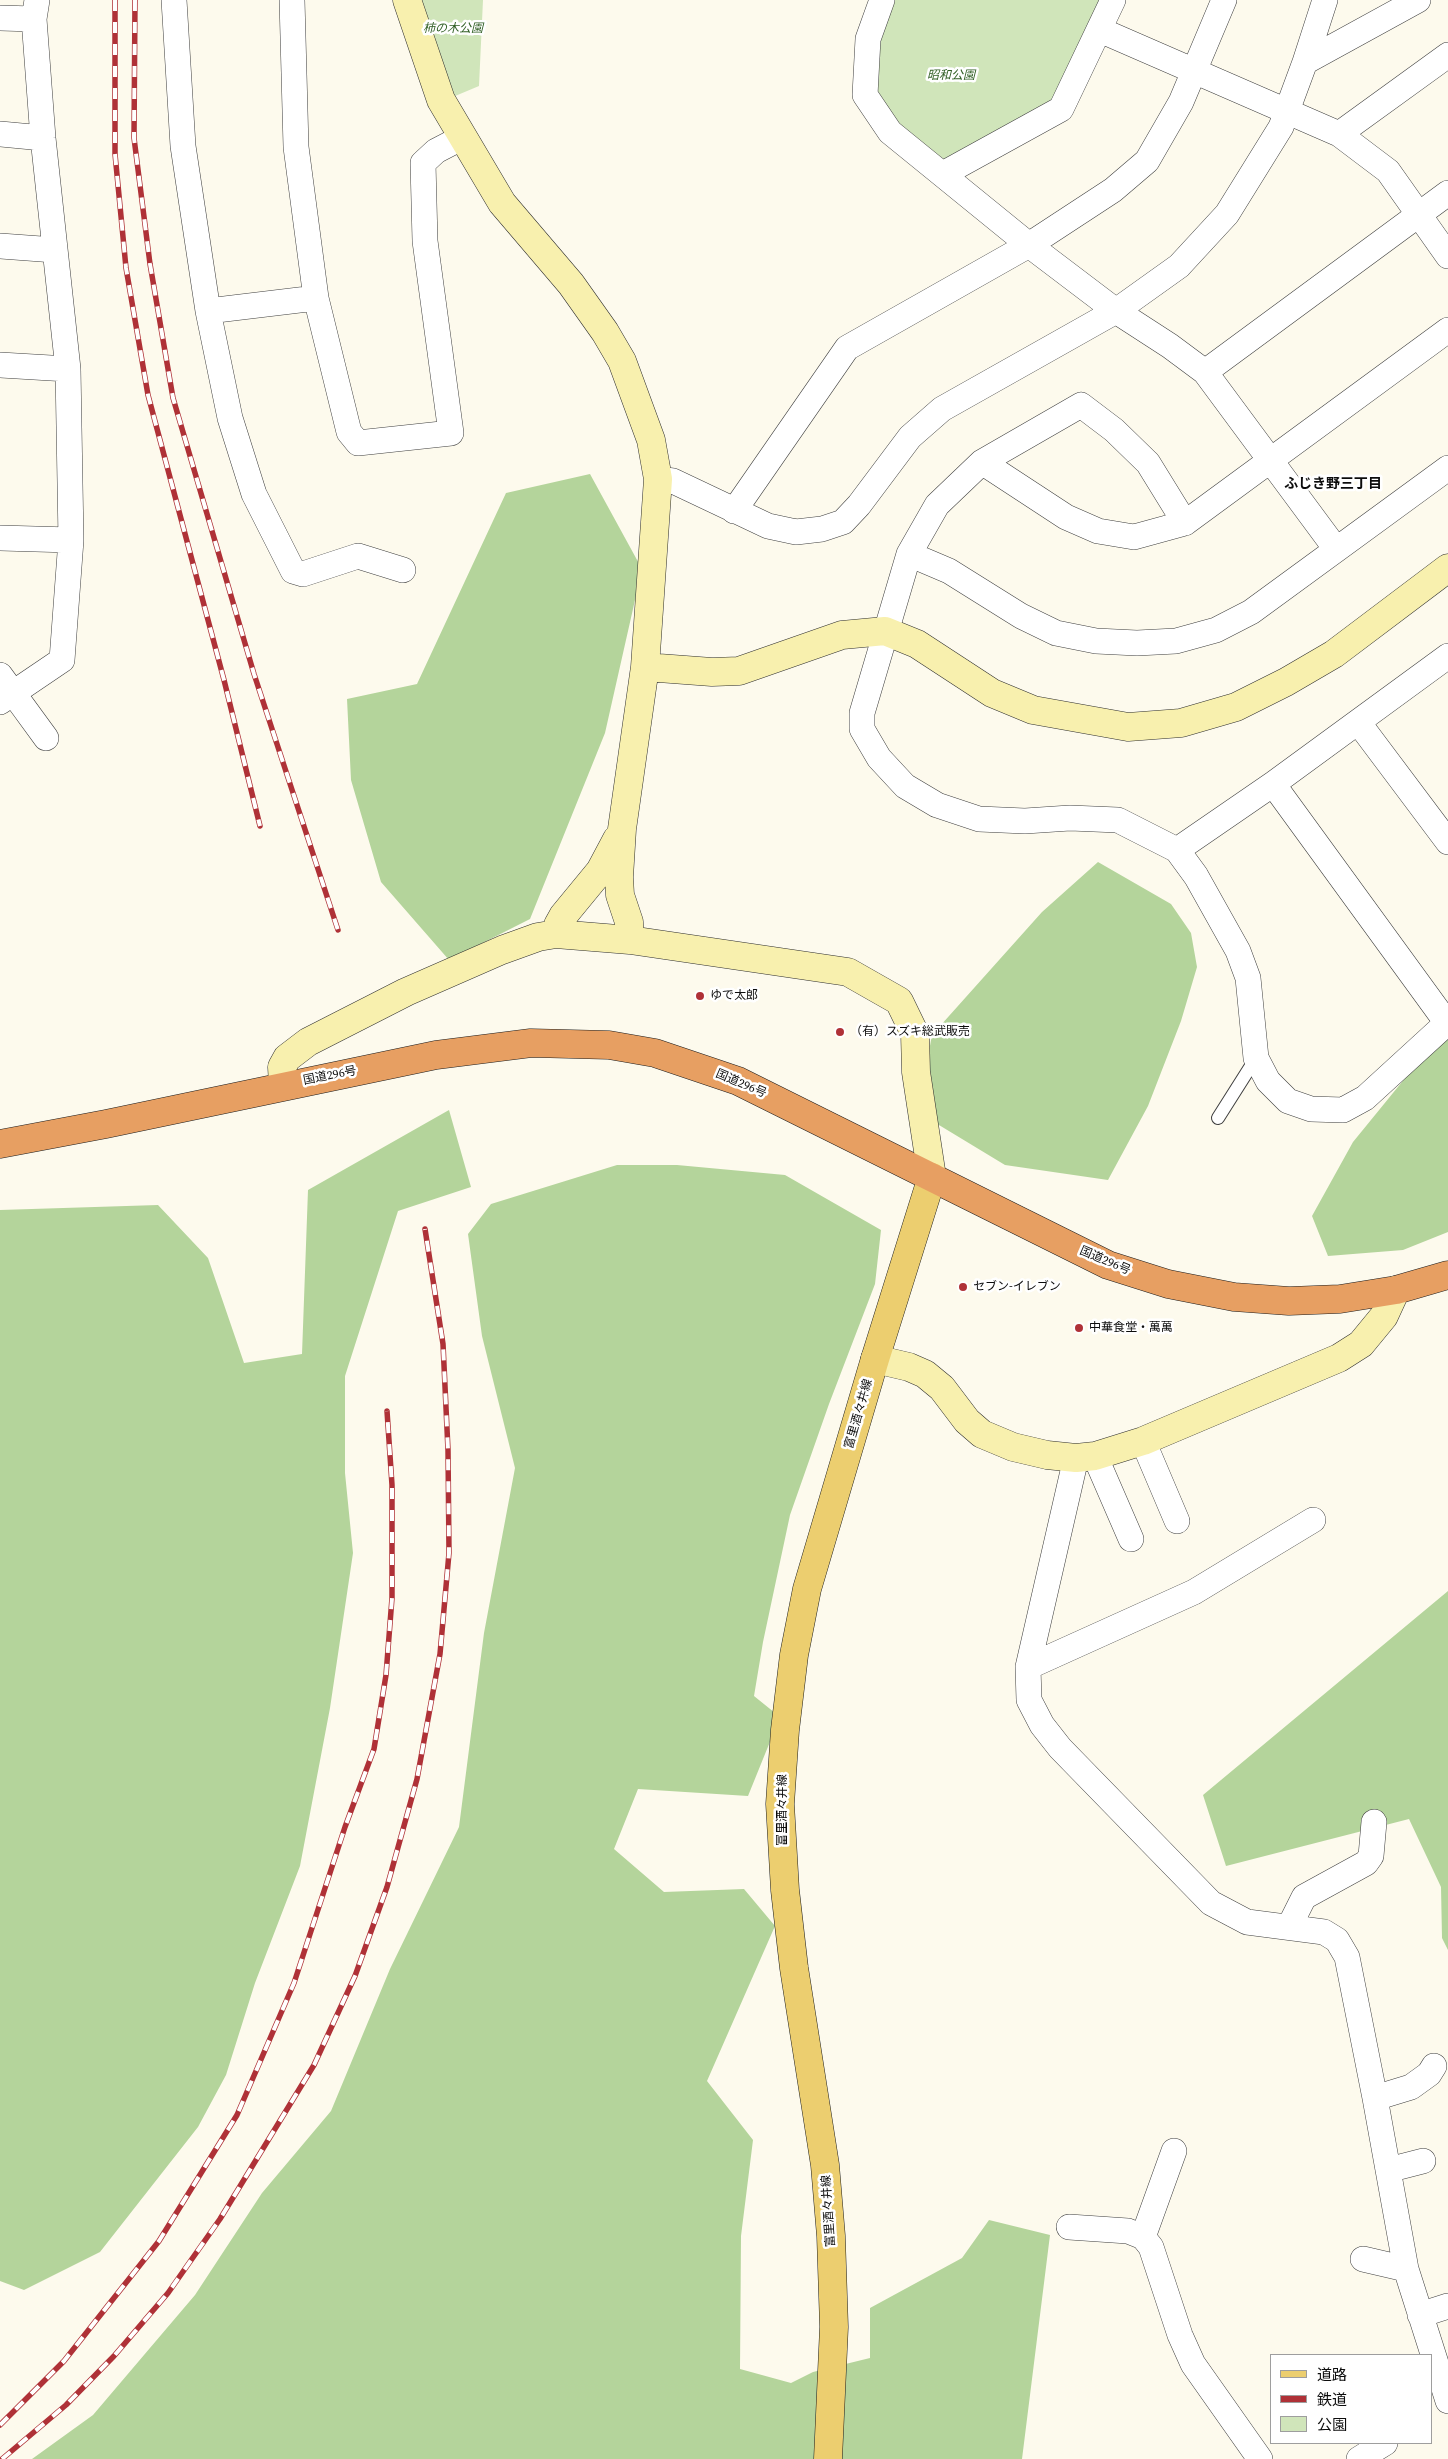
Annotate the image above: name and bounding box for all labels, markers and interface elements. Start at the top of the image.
park label: 柿の木公園 [423,22,483,36]
park label: 昭和公園 [927,69,975,83]
district label: ふじき野三丁目 [1284,476,1382,492]
place label: ゆで太郎 [710,989,758,1003]
marker: ゆで太郎 [694,990,706,1002]
place label: （有）スズキ総武販売 [850,1025,970,1039]
marker: （有）スズキ総武販売 [834,1026,846,1038]
street label: 国道296号 [302,1064,358,1088]
street label: 国道296号 [713,1067,769,1101]
street label: 国道296号 [1077,1244,1133,1278]
place label: セブン-イレブン [973,1280,1061,1294]
marker: セブン-イレブン [957,1281,969,1293]
place label: 中華食堂・萬萬 [1089,1321,1173,1335]
marker: 中華食堂・萬萬 [1073,1322,1085,1334]
street label: 富里酒々井線 [842,1377,876,1451]
street label: 富里酒々井線 [776,1774,790,1846]
street label: 富里酒々井線 [819,2175,839,2247]
legend [1270,2354,1433,2444]
text: 道路 [1317,2364,1347,2385]
text: 鉄道 [1317,2389,1347,2410]
text: 公園 [1317,2414,1347,2435]

